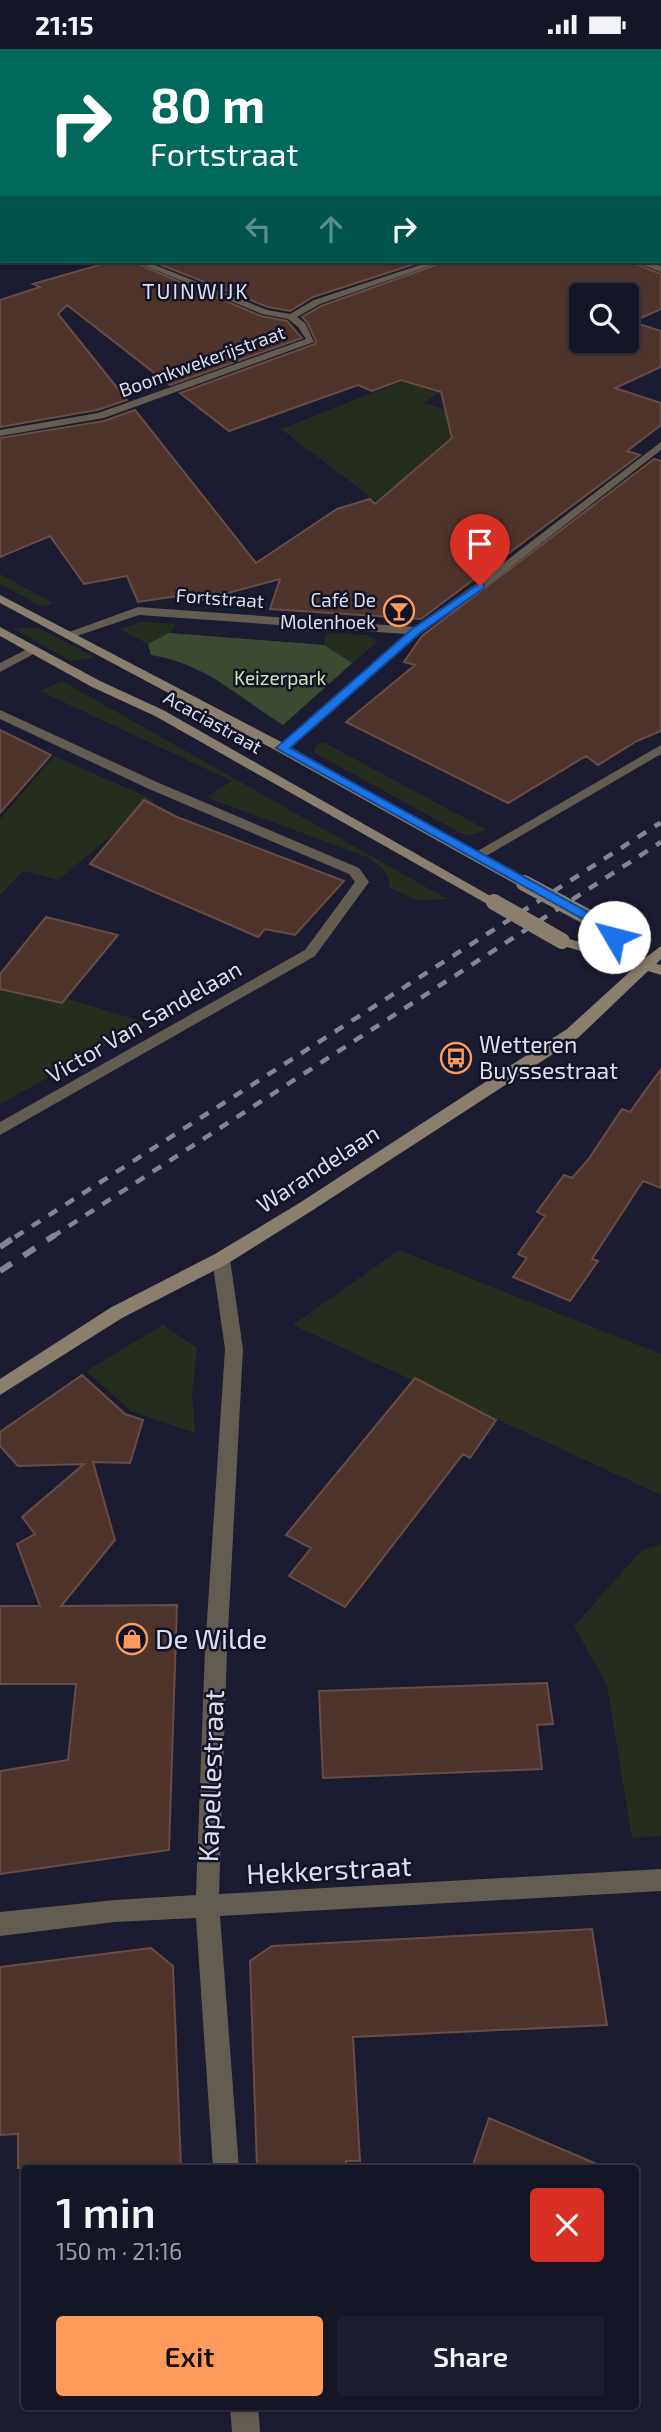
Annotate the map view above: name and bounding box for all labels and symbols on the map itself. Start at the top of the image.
district label: TUINWIJK [142,278,250,303]
street label: Boomkwekerijstraat [116,320,288,401]
pin [450,514,510,586]
street label: Fortstraat [175,583,265,612]
place label: Café De Molenhoek [280,588,376,633]
bar icon: Café De Molenhoek [382,594,416,628]
park label: Keizerpark [234,666,326,689]
street label: Acaciastraat [160,685,266,758]
position arrow [577,900,651,974]
street label: Victor Van Sandelaan [41,954,246,1088]
place label: Wetteren Buyssestraat [479,1030,618,1084]
bus stop icon: Wetteren Buyssestraat [439,1041,473,1075]
street label: Warandelaan [251,1118,384,1218]
place label: De Wilde [155,1621,267,1655]
shop icon: De Wilde [115,1622,149,1656]
street label: Kapellestraat [190,1689,230,1863]
street label: Hekkerstraat [245,1848,413,1890]

